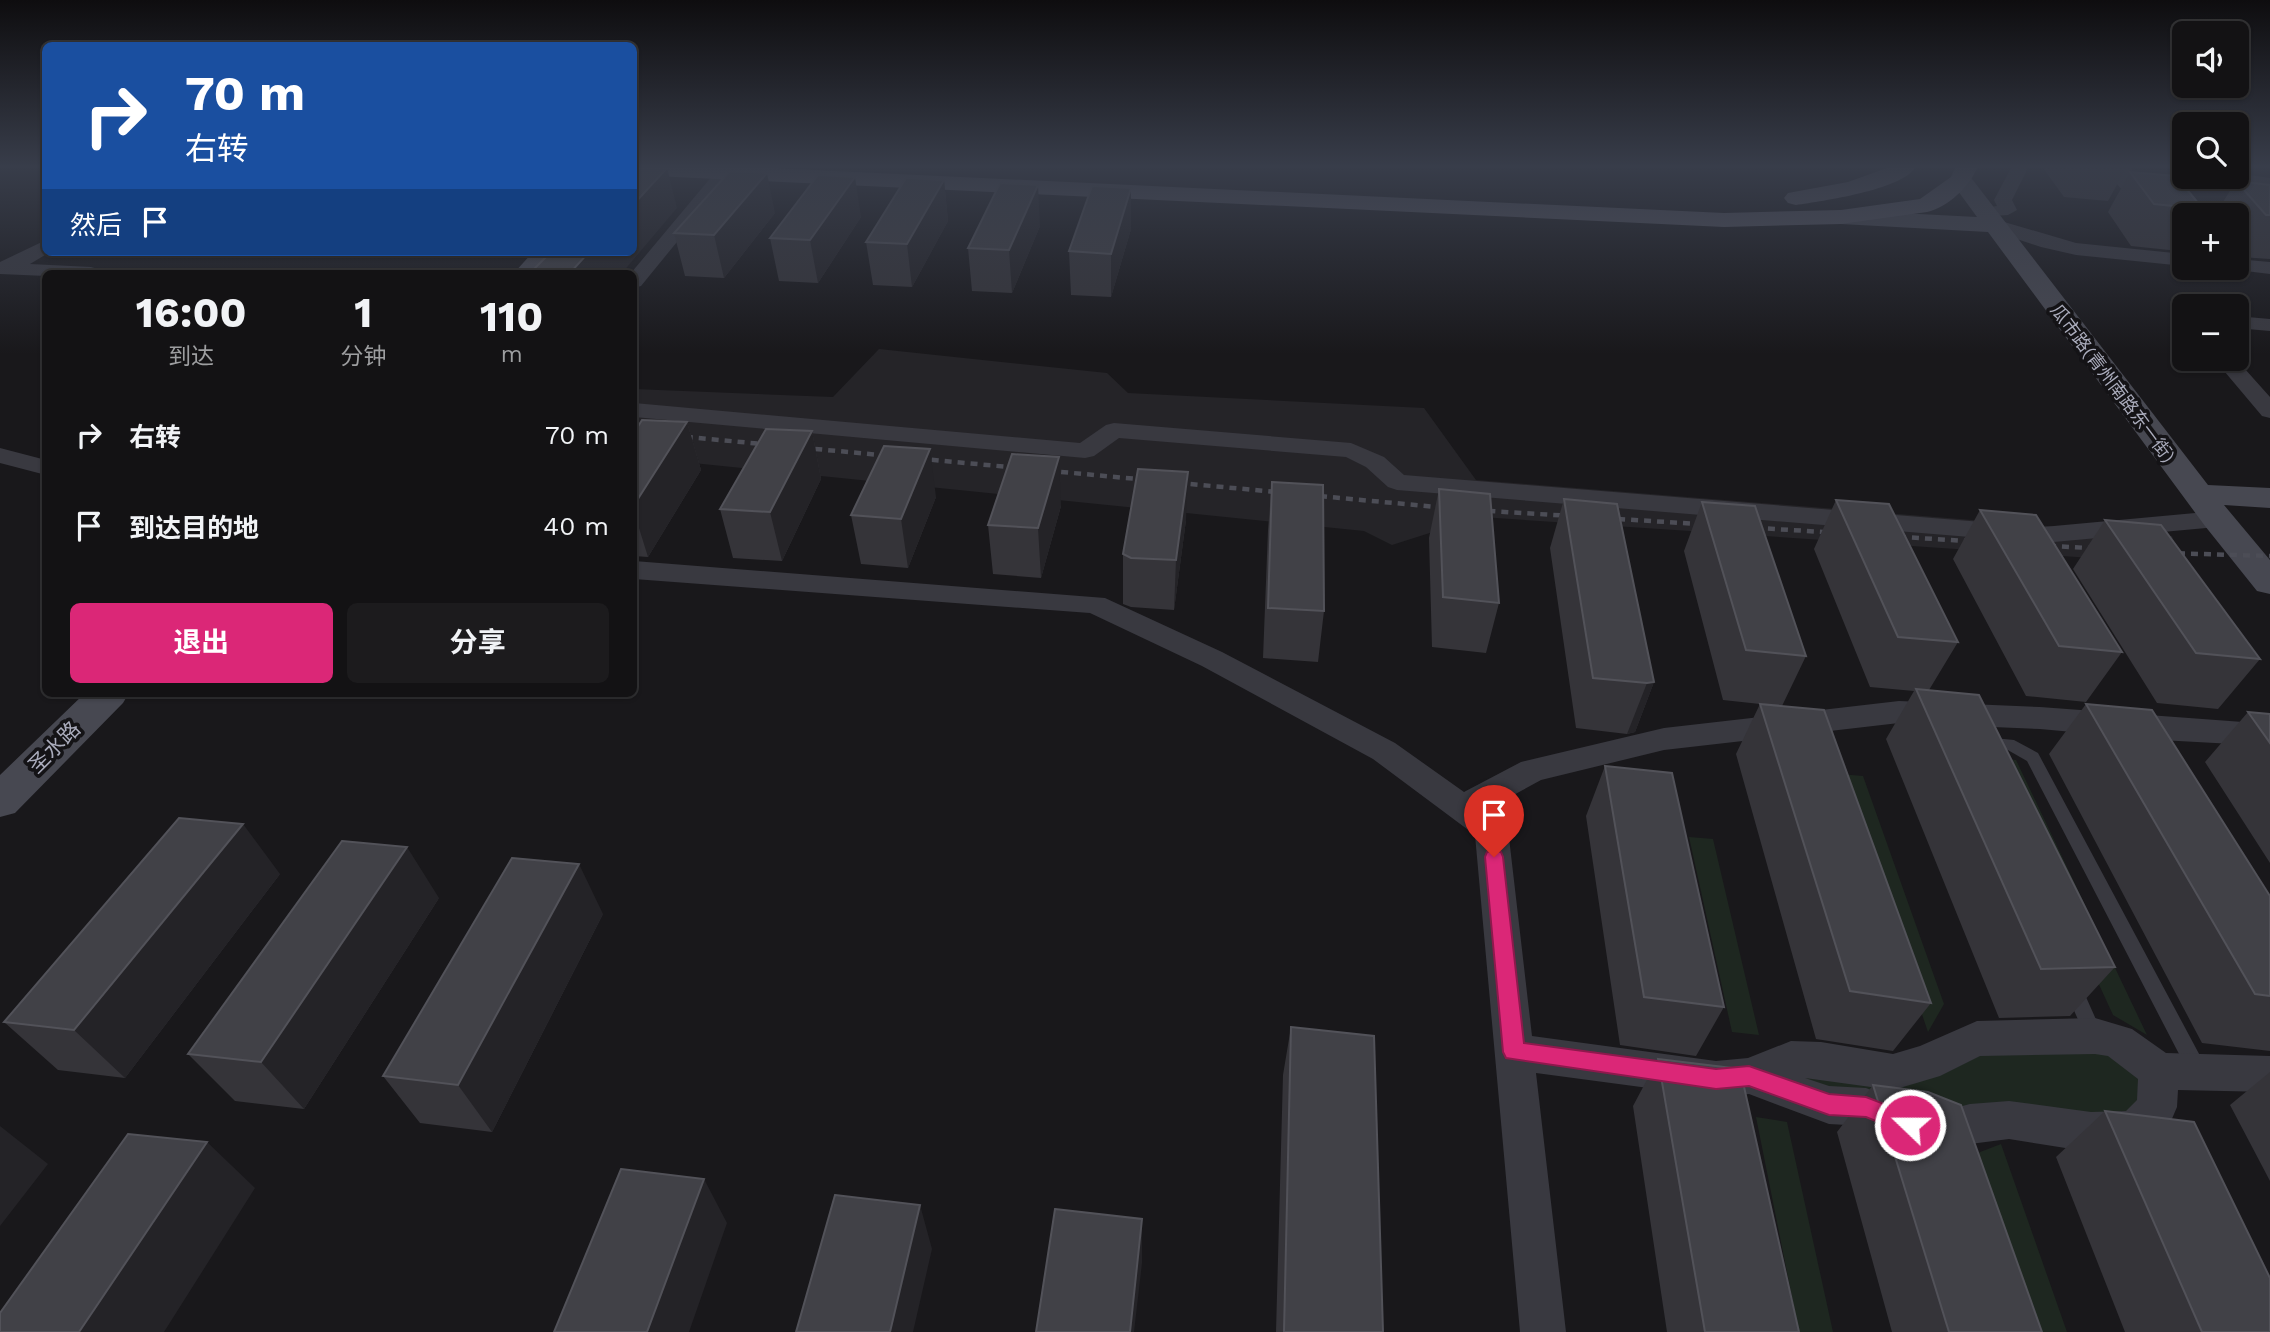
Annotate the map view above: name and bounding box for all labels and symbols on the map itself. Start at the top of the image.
street label: 瓜市路(青州南路东一街) [2047,300,2179,466]
street label: 圣水路 [23,716,85,778]
pin [1464,785,1524,857]
position arrow [1873,1088,1947,1162]

